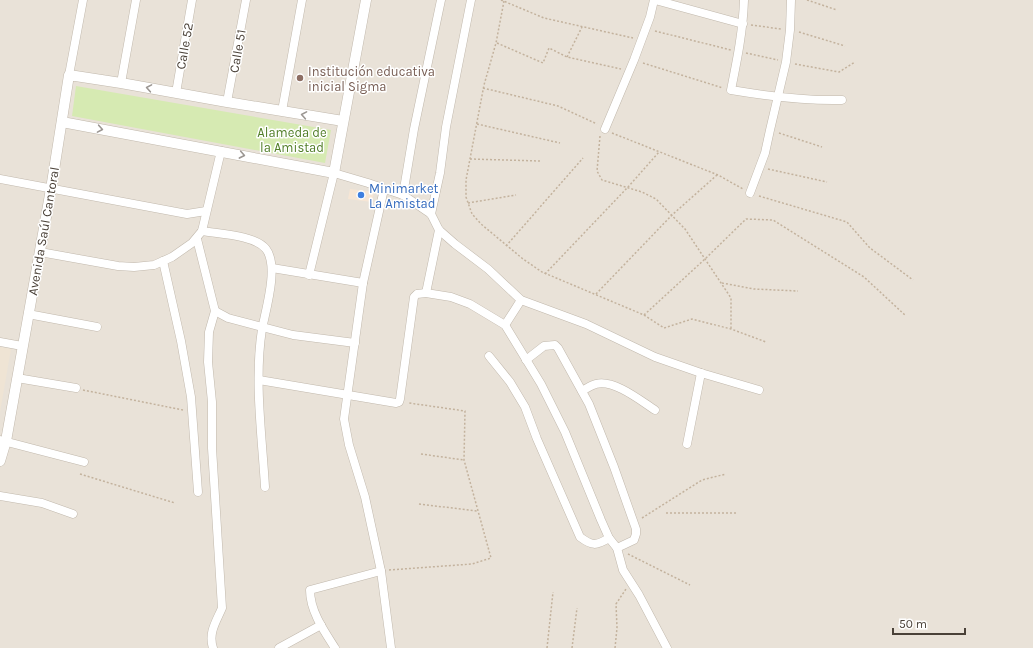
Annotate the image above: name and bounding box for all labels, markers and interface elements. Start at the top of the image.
street label: Calle 52 [173,22,196,71]
street label: Calle 51 [226,28,249,74]
place label: Institución educativa inicial Sigma [308,64,435,94]
marker: Institución educativa inicial Sigma [295,73,305,83]
one-way arrow [146,84,152,93]
one-way arrow [301,111,307,120]
one-way arrow [97,124,104,133]
park label: Alameda de la Amistad [257,125,327,155]
one-way arrow [239,151,245,159]
street label: Avenida Saúl Cantoral [25,166,62,296]
place label: Minimarket La Amistad [369,181,439,211]
marker: Minimarket La Amistad [356,190,366,200]
scale bar [893,610,965,636]
text: 50 m [899,617,927,631]

